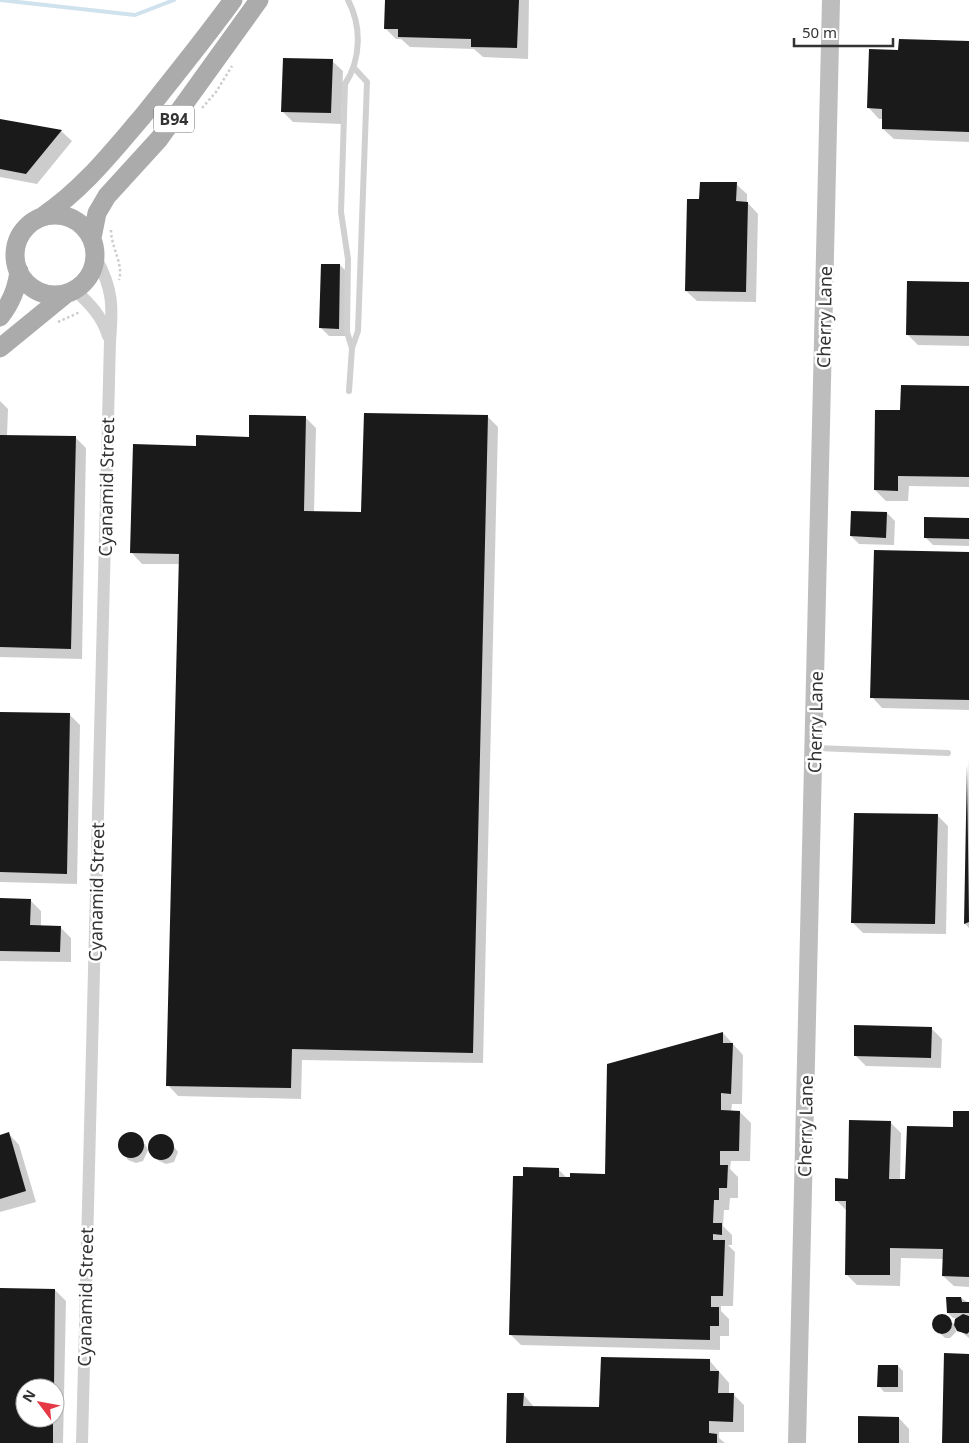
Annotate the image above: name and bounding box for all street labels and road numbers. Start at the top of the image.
road number: B94 [154,106,194,132]
street label: Cherry Lane [811,266,837,368]
street label: Cyanamid Street [93,417,119,557]
street label: Cherry Lane [802,671,828,773]
street label: Cyanamid Street [83,822,109,962]
street label: Cherry Lane [792,1075,818,1177]
street label: Cyanamid Street [72,1227,98,1367]

